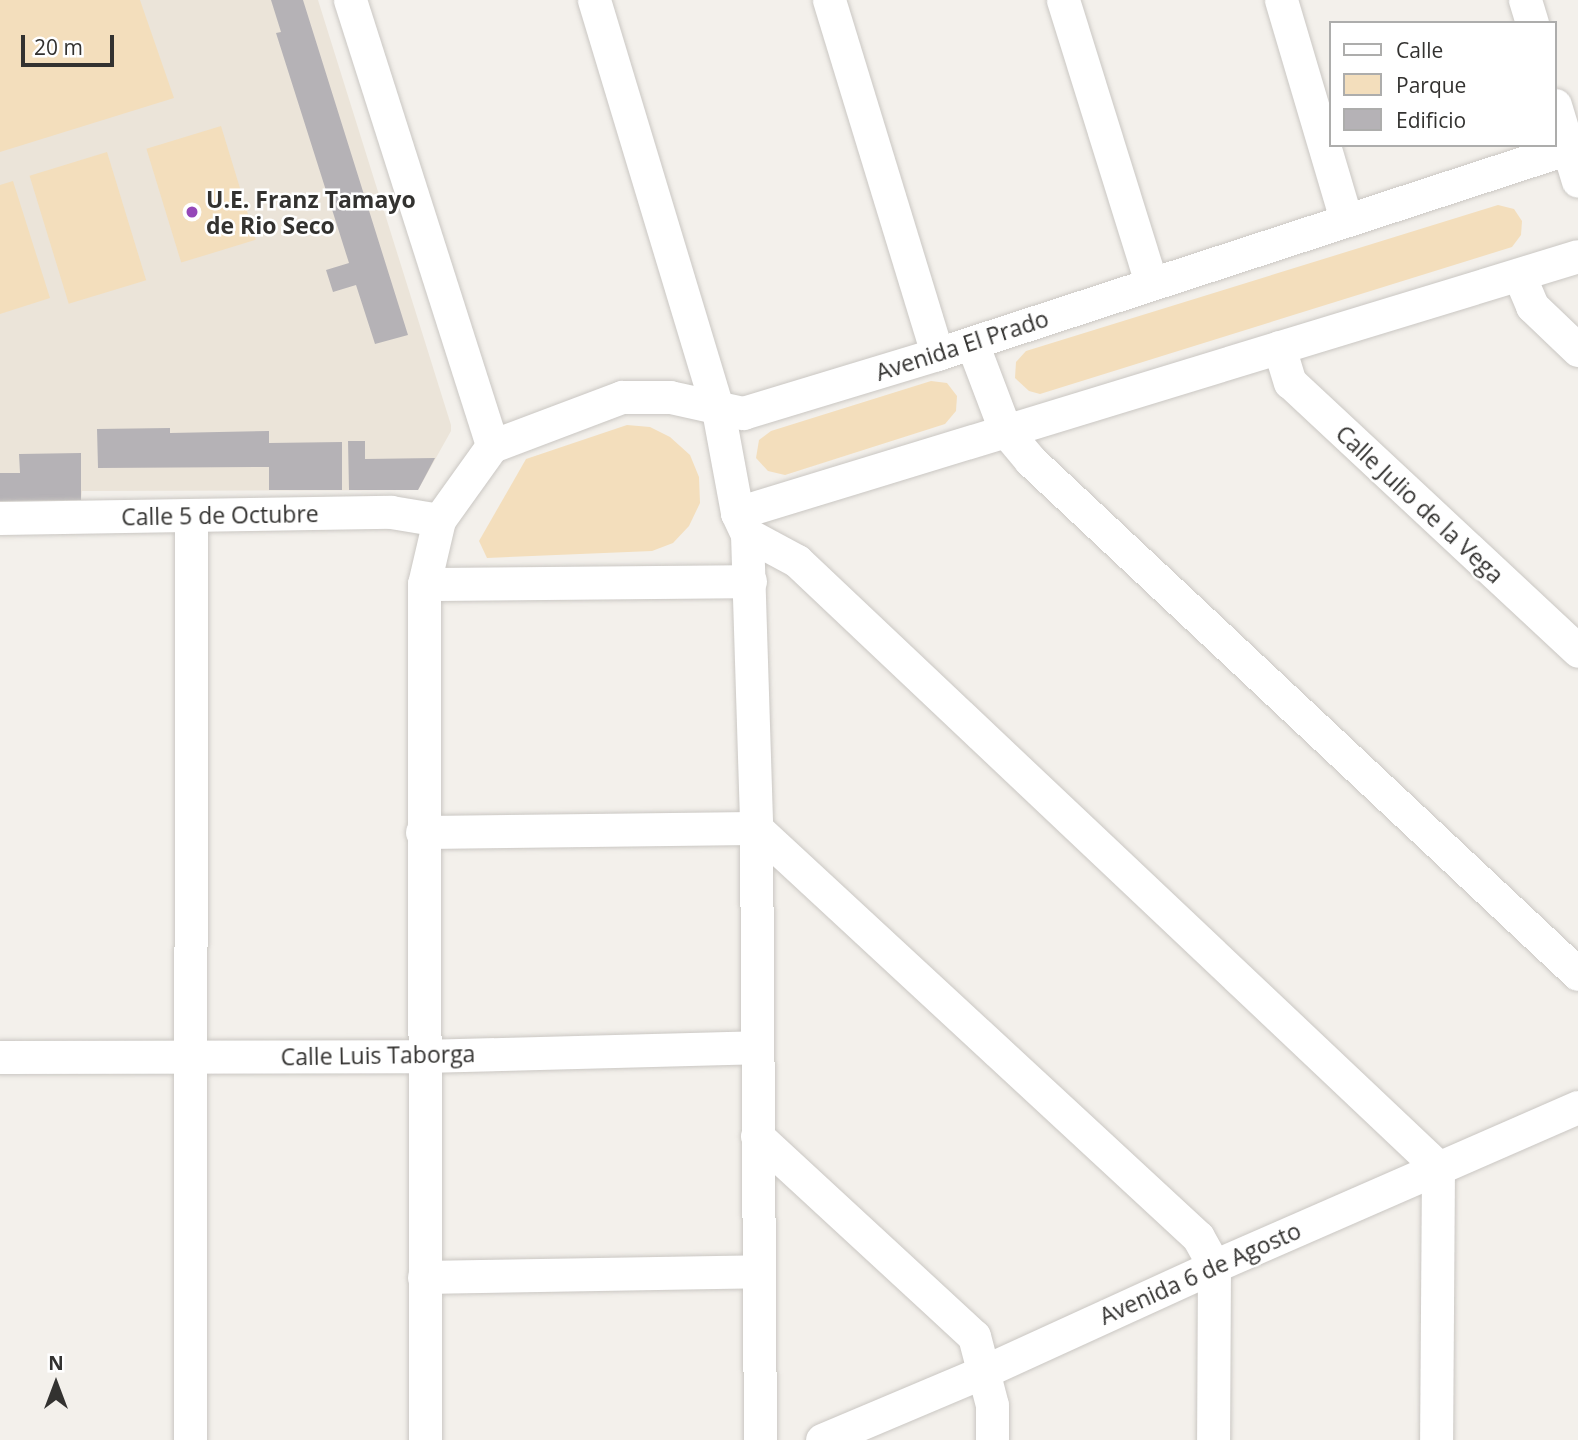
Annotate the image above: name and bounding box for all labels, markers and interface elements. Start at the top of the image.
scale bar [24,21,117,65]
legend [1330,21,1557,147]
text: 20 m [34,33,83,61]
text: Calle [1396,36,1443,64]
text: Parque [1396,71,1466,99]
text: Edificio [1396,106,1466,134]
place label: U.E. Franz Tamayo de Rio Seco [206,185,416,239]
marker: U.E. Franz Tamayo de Rio Seco [184,204,200,220]
street label: Avenida El Prado [872,304,1052,386]
street label: Calle Julio de la Vega [1331,419,1509,589]
street label: Calle 5 de Octubre [121,499,319,531]
street label: Calle Luis Taborga [280,1040,476,1070]
street label: Avenida 6 de Agosto [1095,1216,1305,1330]
north arrow [21,1349,91,1419]
text: N [48,1350,64,1376]

